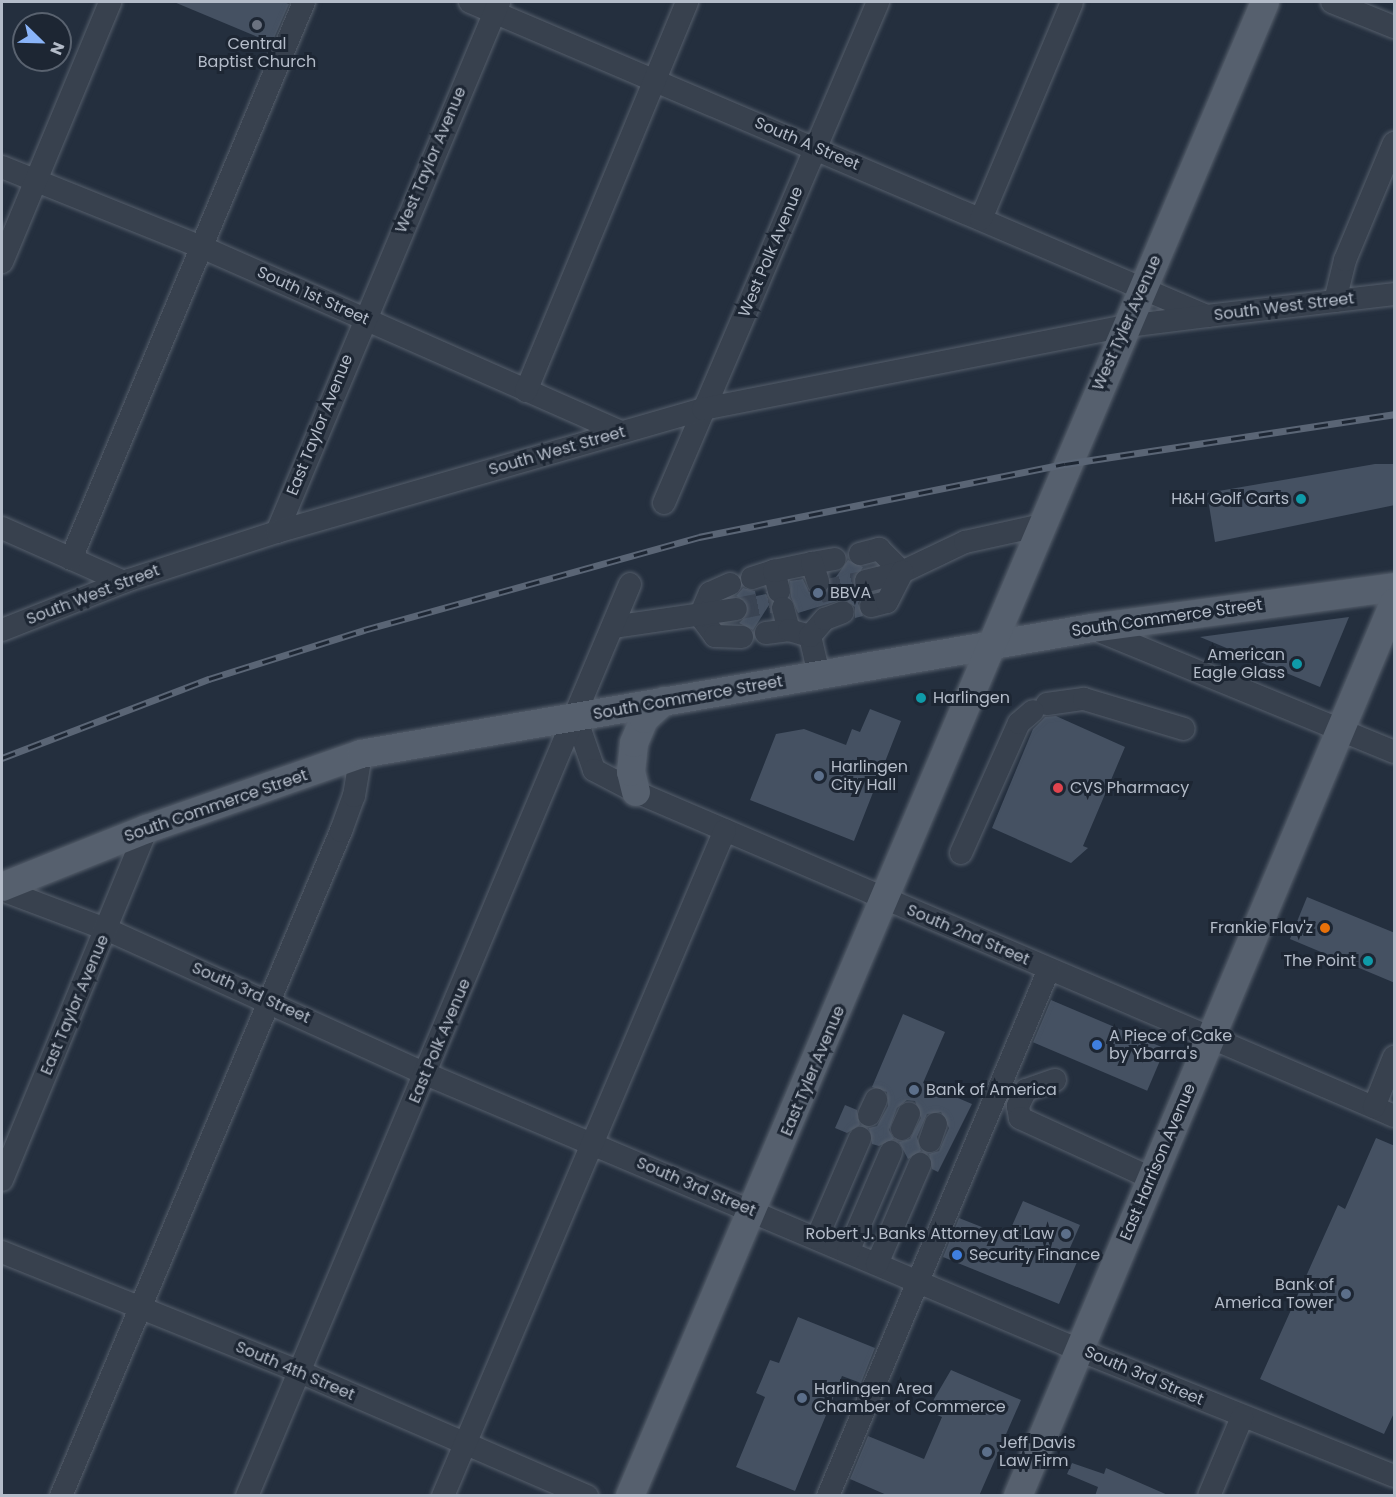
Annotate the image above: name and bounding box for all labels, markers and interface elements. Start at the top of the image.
north arrow [12,12,72,72]
marker: Central Baptist Church [250,18,264,32]
place label: Central Baptist Church [198,34,316,72]
text: N [44,38,70,58]
street label: West Taylor Avenue [391,84,471,236]
street label: South A Street [752,113,862,175]
street label: West Polk Avenue [735,184,807,320]
street label: West Tyler Avenue [1089,252,1165,394]
street label: South 1st Street [254,263,372,329]
street label: South West Street [1213,289,1355,325]
street label: East Taylor Avenue [283,352,357,498]
street label: South West Street [487,422,627,480]
place label: H&H Golf Carts [1171,489,1289,509]
marker: H&H Golf Carts [1294,492,1308,506]
street label: South West Street [24,561,162,629]
place label: BBVA [830,583,871,603]
marker: BBVA [811,586,825,600]
street label: South Commerce Street [1070,595,1264,641]
place label: American Eagle Glass [1193,645,1285,683]
marker: American Eagle Glass [1290,657,1304,671]
street label: South Commerce Street [592,672,784,724]
place label: Harlingen [933,688,1010,708]
marker: Harlingen [914,691,928,705]
place label: Harlingen City Hall [831,757,908,795]
street label: South Commerce Street [122,766,310,846]
marker: Harlingen City Hall [812,769,826,783]
place label: CVS Pharmacy [1070,778,1189,798]
marker: CVS Pharmacy [1051,781,1065,795]
street label: South 2nd Street [904,900,1032,970]
place label: Frankie Flav'z [1210,918,1313,938]
marker: Frankie Flav'z [1318,921,1332,935]
street label: East Taylor Avenue [37,932,113,1078]
place label: The Point [1283,951,1356,971]
marker: The Point [1361,954,1375,968]
street label: South 3rd Street [189,958,313,1028]
street label: East Polk Avenue [405,976,475,1106]
street label: East Tyler Avenue [777,1003,849,1139]
place label: A Piece of Cake by Ybarra's [1109,1026,1232,1064]
marker: A Piece of Cake by Ybarra's [1090,1038,1104,1052]
place label: Bank of America [926,1080,1057,1100]
street label: East Harrison Avenue [1116,1081,1200,1243]
marker: Bank of America [907,1083,921,1097]
street label: South 3rd Street [634,1153,758,1221]
place label: Robert J. Banks Attorney at Law [806,1224,1054,1244]
marker: Robert J. Banks Attorney at Law [1059,1227,1073,1241]
place label: Security Finance [969,1245,1100,1265]
marker: Security Finance [950,1248,964,1262]
place label: Bank of America Tower [1214,1275,1334,1313]
marker: Bank of America Tower [1339,1287,1353,1301]
street label: South 4th Street [233,1337,357,1405]
street label: South 3rd Street [1082,1342,1206,1410]
place label: Harlingen Area Chamber of Commerce [814,1379,1006,1417]
marker: Harlingen Area Chamber of Commerce [795,1391,809,1405]
place label: Jeff Davis Law Firm [999,1433,1076,1471]
marker: Jeff Davis Law Firm [980,1445,994,1459]

